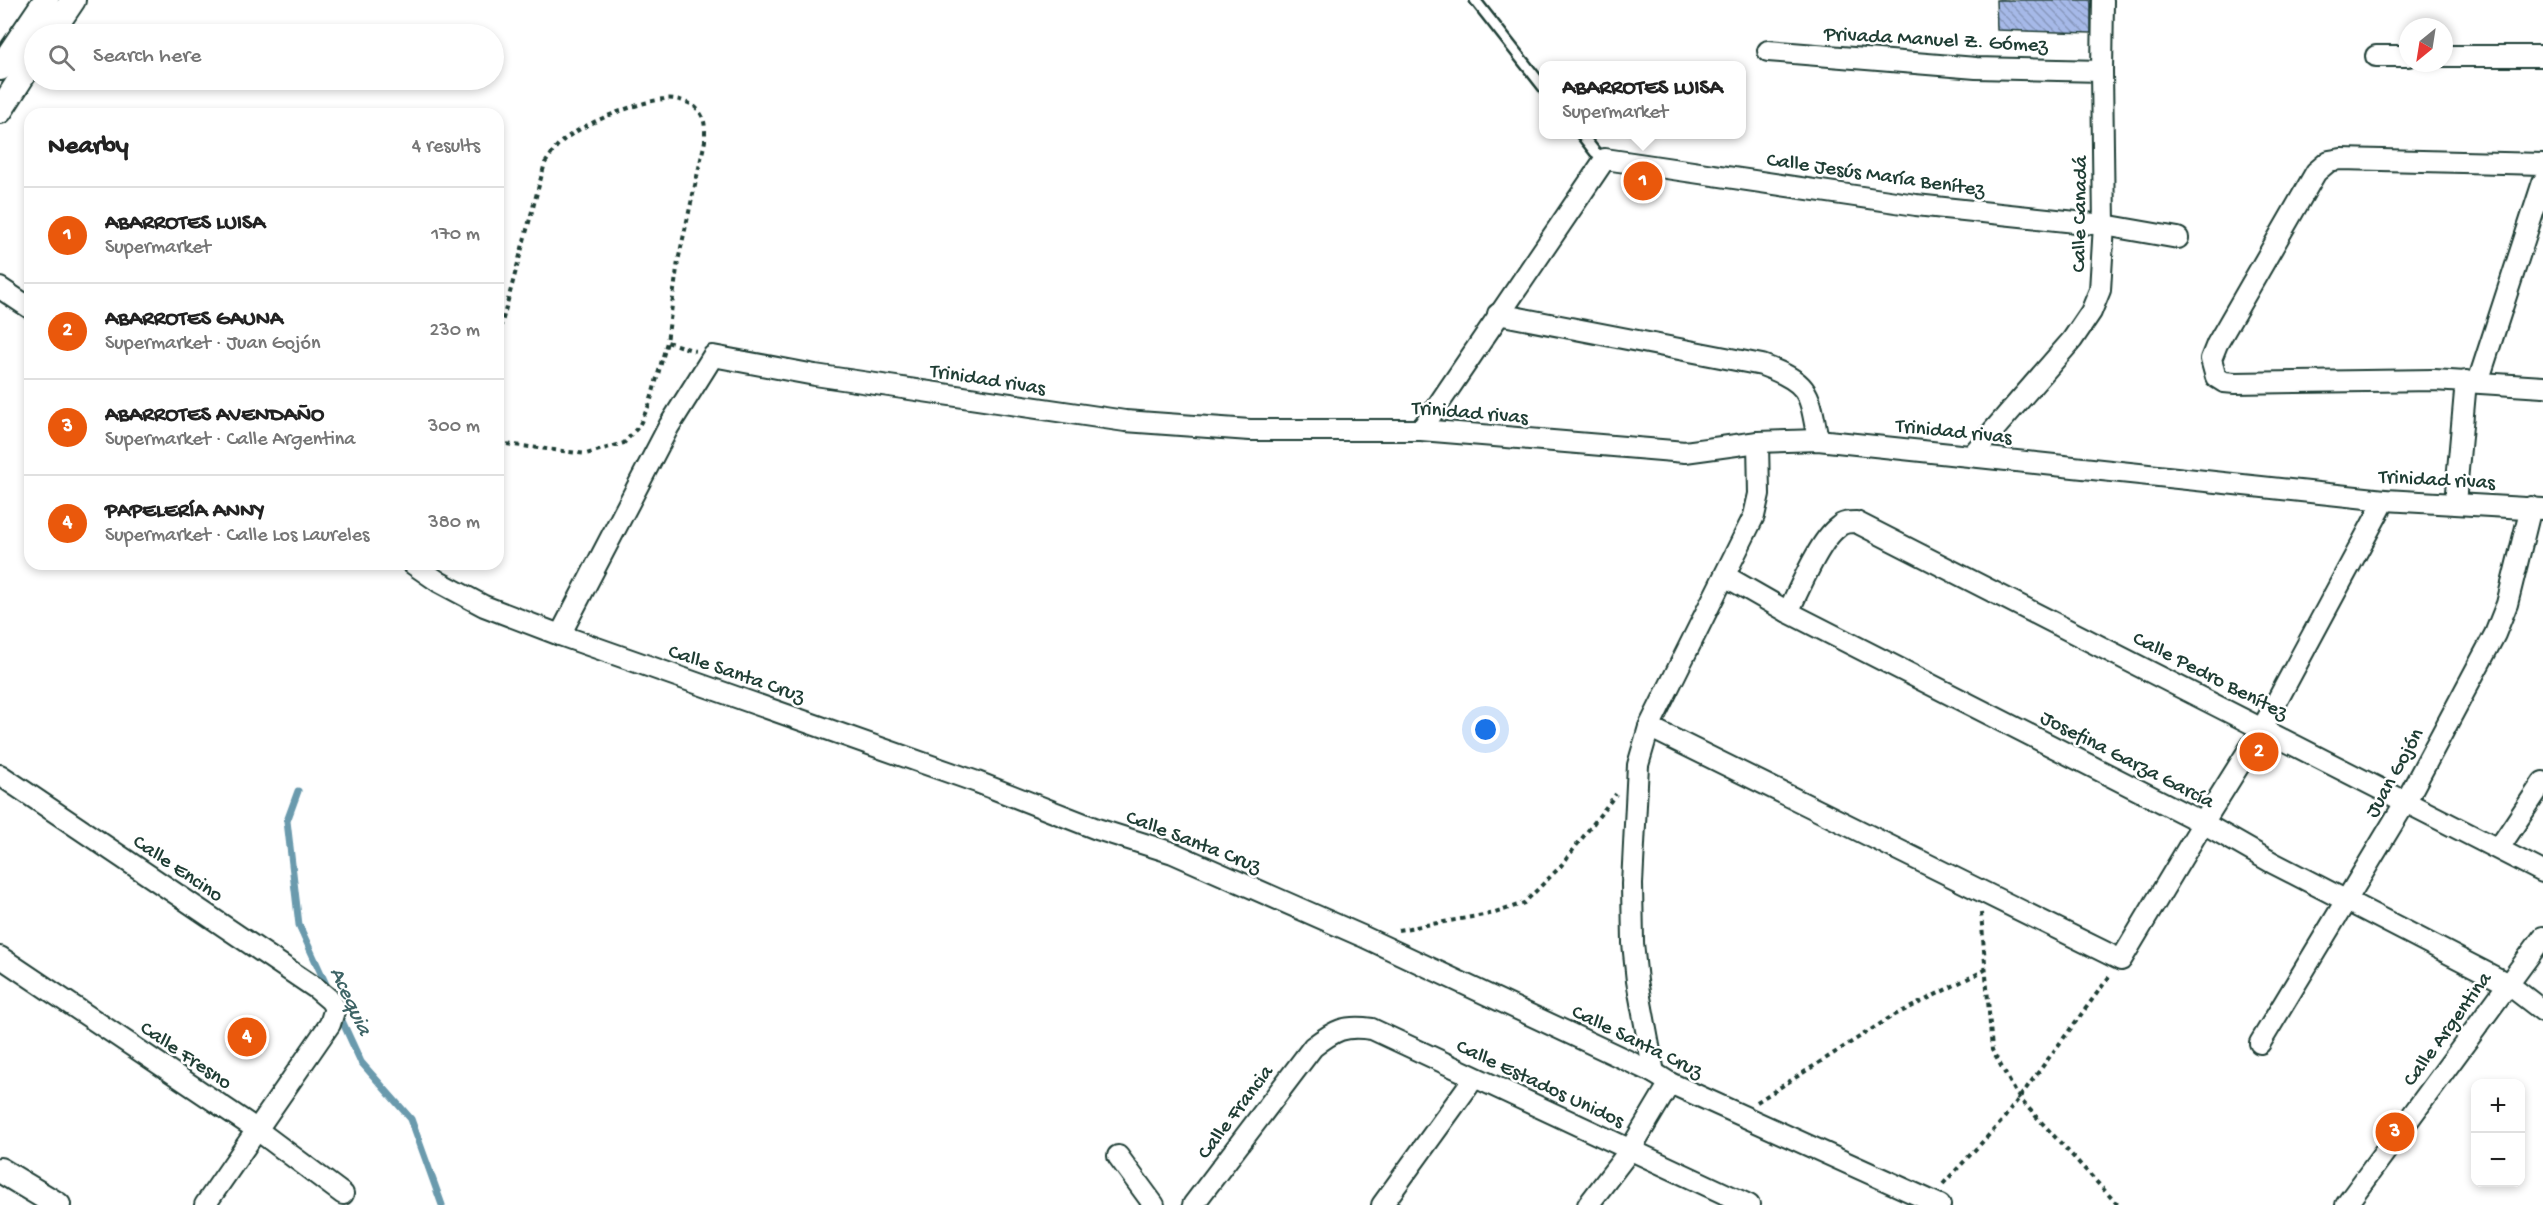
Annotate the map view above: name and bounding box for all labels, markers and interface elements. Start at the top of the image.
north arrow [2399,18,2453,72]
street label: Privada Manuel Z. Gómez [1822,23,2049,60]
search box [24,24,504,90]
icon: search [45,41,78,74]
text: Search here [93,44,201,70]
popup [1539,61,1746,139]
text: ABARROTES LUISA [1562,76,1723,102]
text: Supermarket [1562,102,1668,125]
text: Nearby [48,132,129,163]
text: 4 results [412,136,480,159]
street label: Calle Jesús María Benítez [1765,149,1987,204]
street label: Calle Canadá [2068,154,2095,273]
pin: 1 [1624,158,1662,204]
text: ABARROTES LUISA [105,211,265,237]
text: 1 [63,224,72,247]
text: 170 m [431,224,480,247]
text: Supermarket [105,237,211,260]
text: ABARROTES GAUNA [105,307,283,333]
text: 2 [63,320,72,343]
text: 230 m [430,320,480,343]
text: Supermarket · Juan Gojón [105,333,320,356]
street label: Trinidad rivas [927,360,1048,403]
street label: Trinidad rivas [1410,397,1530,432]
text: ABARROTES AVENDAÑO [105,403,324,429]
street label: Trinidad rivas [1893,415,2014,452]
text: 3 [62,416,73,439]
text: 300 m [428,416,480,439]
text: Supermarket · Calle Argentina [105,429,355,452]
street label: Trinidad rivas [2377,466,2497,497]
text: PAPELERÍA ANNY [105,499,265,525]
text: 4 [63,512,72,535]
text: 380 m [428,512,480,535]
text: Supermarket · Calle Los Laureles [105,525,369,548]
street label: Calle Pedro Benítez [2128,627,2292,727]
street label: Calle Santa Cruz [664,640,808,711]
street label: Josefina Garza García [2035,706,2219,816]
your location [1471,715,1500,744]
street label: Juan Gojón [2361,724,2431,823]
pin: 2 [2240,730,2278,774]
street label: Calle Santa Cruz [1122,806,1264,881]
street label: Calle Encino [127,831,227,909]
water label: Acequia [322,963,377,1042]
street label: Calle Argentina [2399,967,2500,1092]
street label: Calle Santa Cruz [1567,1001,1707,1086]
pin: 4 [228,1014,266,1060]
street label: Calle Fresno [134,1017,236,1097]
street label: Calle Estados Unidos [1451,1035,1629,1136]
street label: Calle Francia [1193,1060,1281,1165]
map controls [2471,1079,2525,1187]
button: + [2471,1079,2525,1133]
pin: 3 [2376,1110,2414,1154]
button: − [2471,1133,2525,1187]

